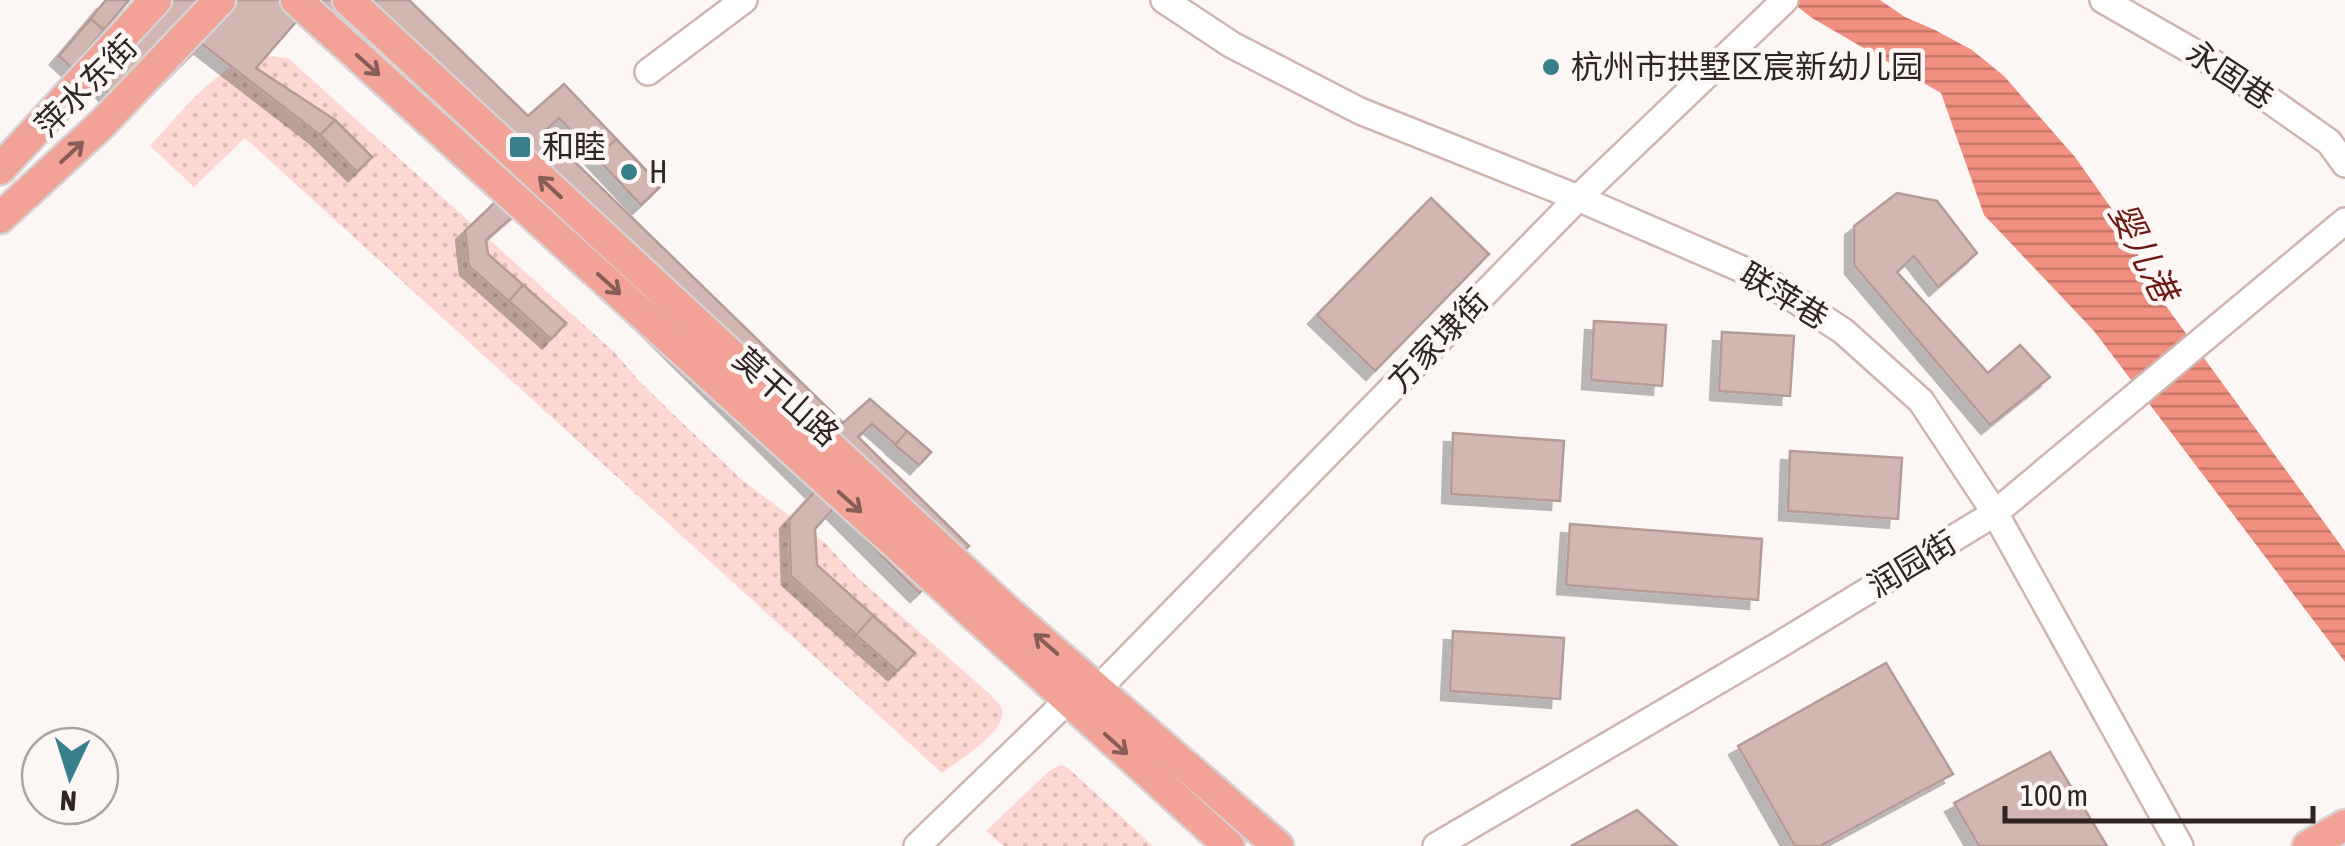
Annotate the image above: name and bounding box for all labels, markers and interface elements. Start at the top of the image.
street label: 萍水东街 [27,27,144,144]
street label: 永固巷 [2180,33,2281,116]
place label: 杭州市拱墅区宸新幼儿园 [1571,48,1923,85]
one-way arrow [355,54,380,77]
marker: 杭州市拱墅区宸新幼儿园 [1540,56,1562,78]
place label: 和睦 [542,128,606,165]
marker: 和睦 [507,134,533,160]
one-way arrow [59,141,84,164]
place label: H [649,153,668,190]
marker: H [618,161,640,183]
one-way arrow [538,175,562,199]
water label: 婴儿港 [2102,196,2188,312]
street label: 联萍巷 [1734,255,1835,336]
one-way arrow [596,272,621,295]
street label: 方家埭街 [1380,282,1495,400]
street label: 莫干山路 [726,340,846,453]
one-way arrow [837,490,862,513]
street label: 润园街 [1861,523,1962,604]
one-way arrow [1034,633,1059,656]
north arrow [20,726,120,826]
one-way arrow [1103,732,1128,755]
scale bar [2005,761,2312,823]
text: 100 m [2020,778,2088,812]
text: N [59,784,78,817]

